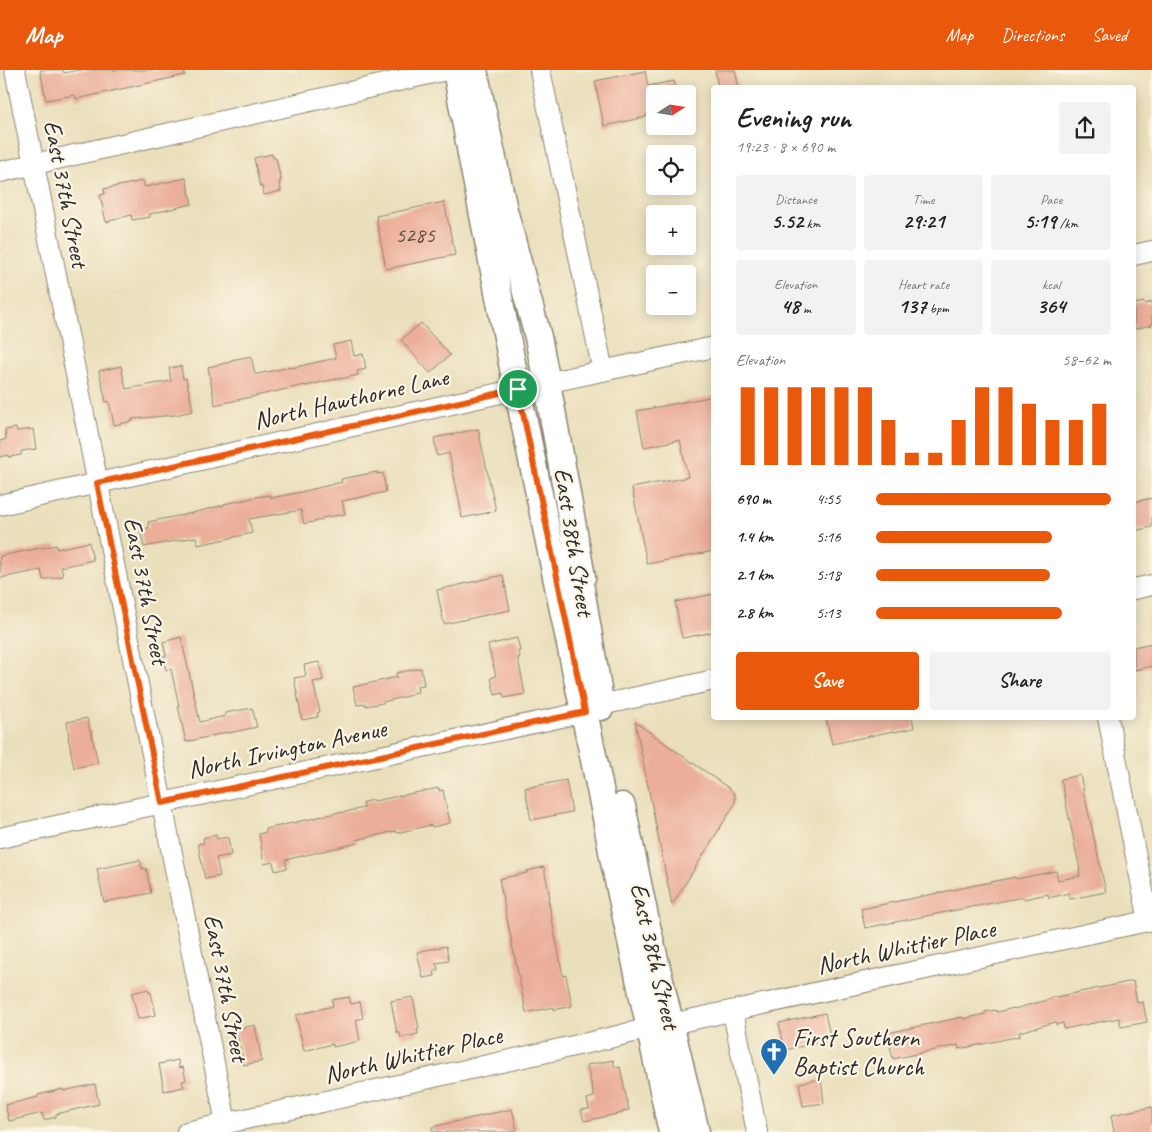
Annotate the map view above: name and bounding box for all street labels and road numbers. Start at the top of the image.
street label: East 37th Street [36,118,96,273]
street label: North Hawthorne Lane [251,361,453,437]
street label: East 38th Street [547,466,602,621]
street label: East 37th Street [116,515,176,670]
street label: North Irvington Avenue [185,712,391,786]
street label: East 38th Street [623,880,688,1035]
street label: East 37th Street [196,912,256,1067]
street label: North Whittier Place [814,912,1000,982]
street label: North Whittier Place [321,1019,507,1091]

